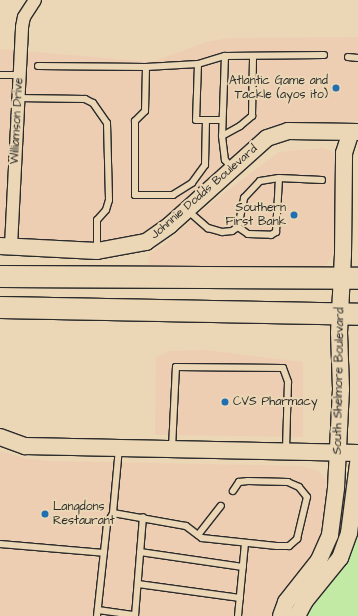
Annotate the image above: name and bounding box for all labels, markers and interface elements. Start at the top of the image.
place label: Atlantic Game and Tackle (ayos ito) [229,74,328,102]
street label: Williamson Drive [8,77,26,165]
marker: Atlantic Game and Tackle (ayos ito) [331,83,341,93]
street label: Johnnie Dodds Boulevard [148,142,260,242]
place label: Southern First Bank [226,201,286,229]
marker: Southern First Bank [289,210,299,220]
street label: South Shelmore Boulevard [331,307,347,455]
place label: CVS Pharmacy [233,395,317,409]
marker: CVS Pharmacy [220,397,230,407]
place label: Langdons Restaurant [53,500,115,528]
marker: Langdons Restaurant [40,509,50,519]

